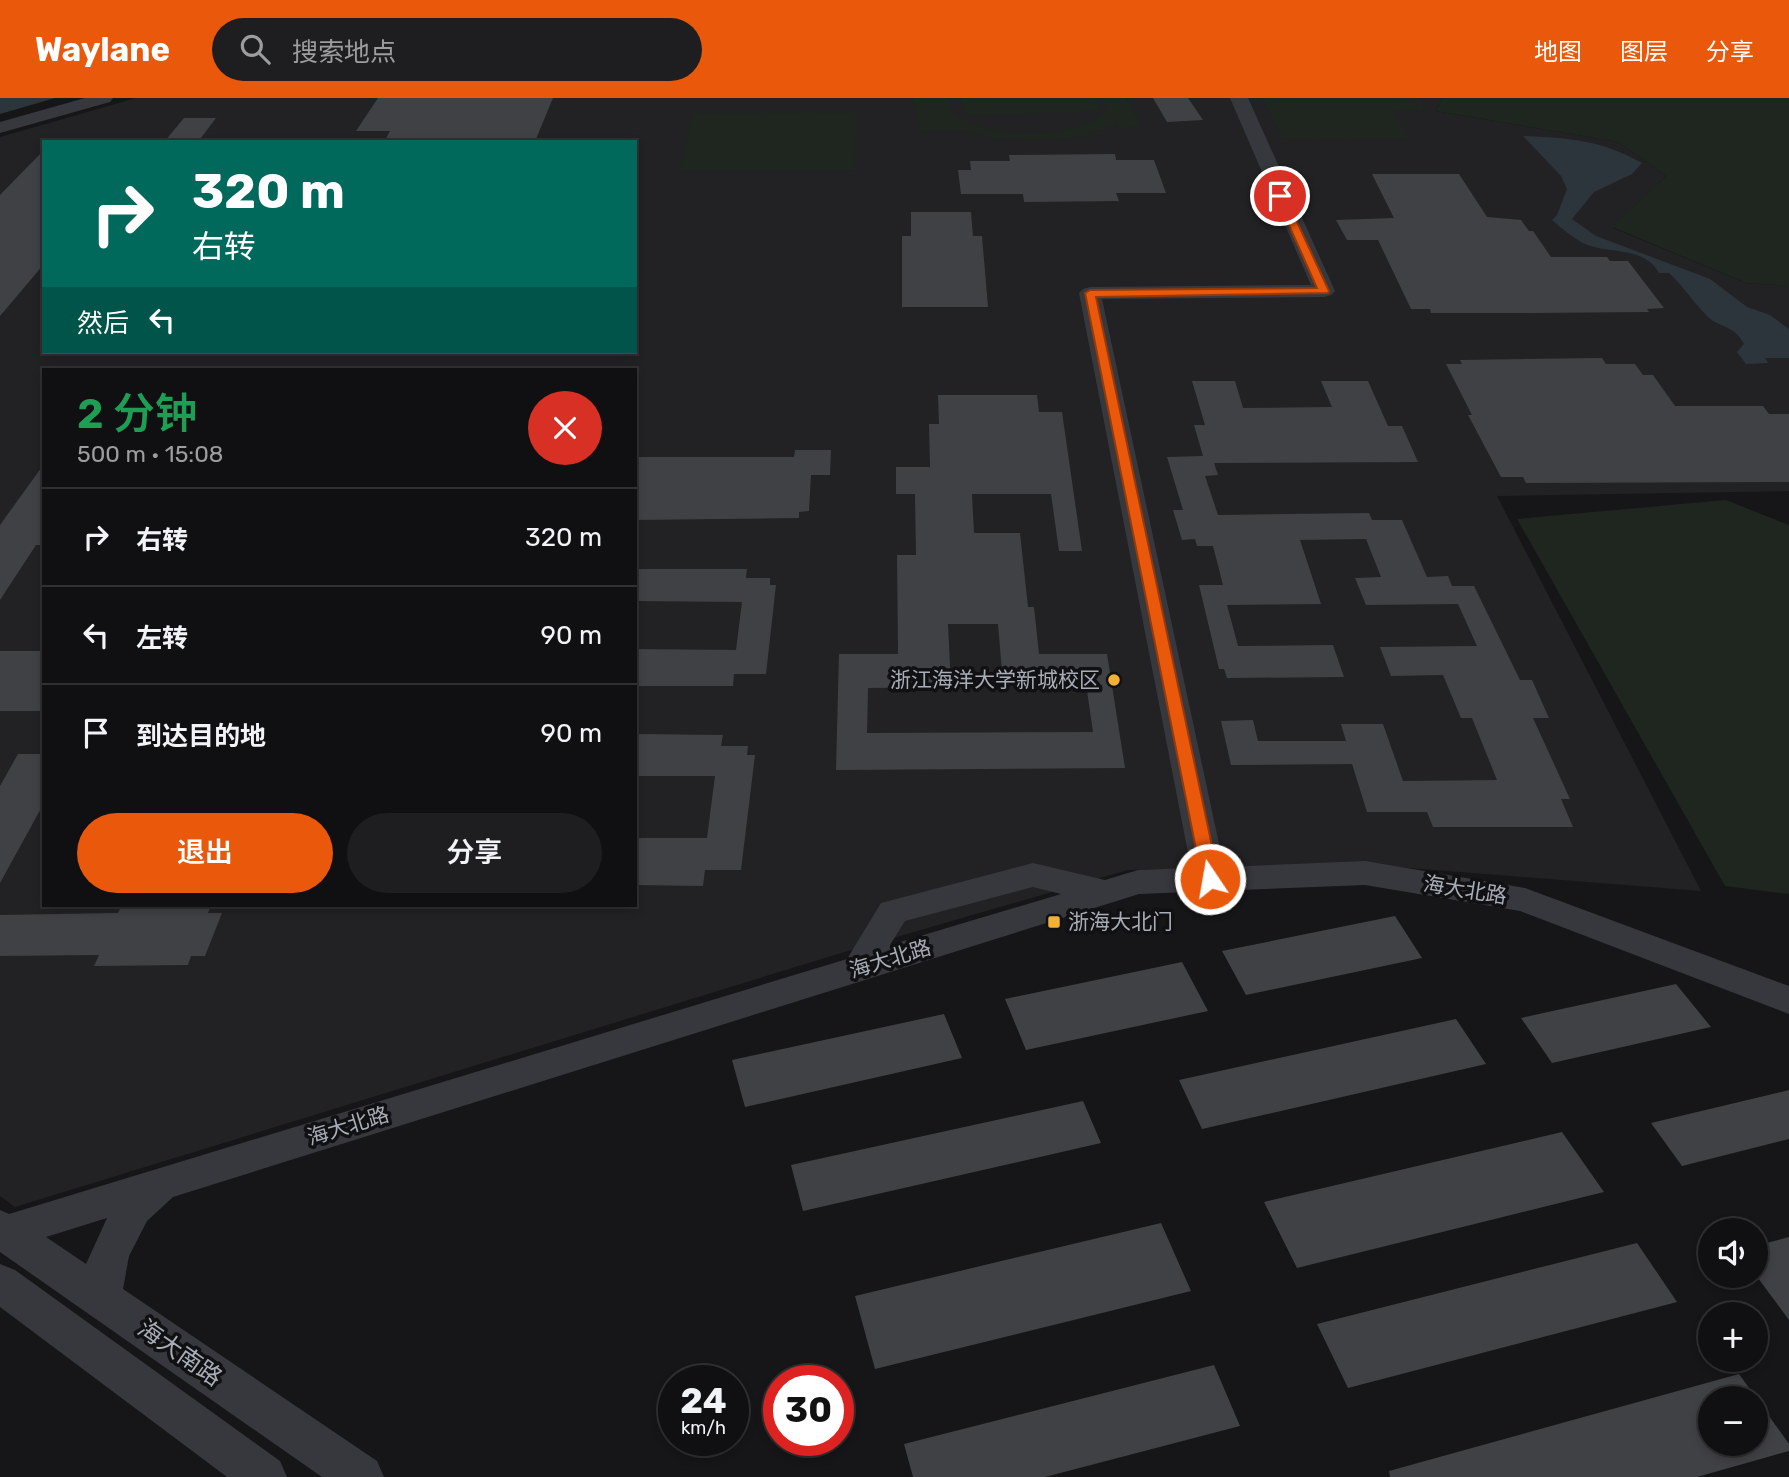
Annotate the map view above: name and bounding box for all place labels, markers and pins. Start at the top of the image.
pin [1250,166,1310,226]
place label: 浙江海洋大学新城校区 [890,667,1100,692]
marker: 浙江海洋大学新城校区 [1106,672,1122,688]
place label: 浙海大北门 [1068,909,1173,934]
marker: 浙海大北门 [1046,914,1062,930]

